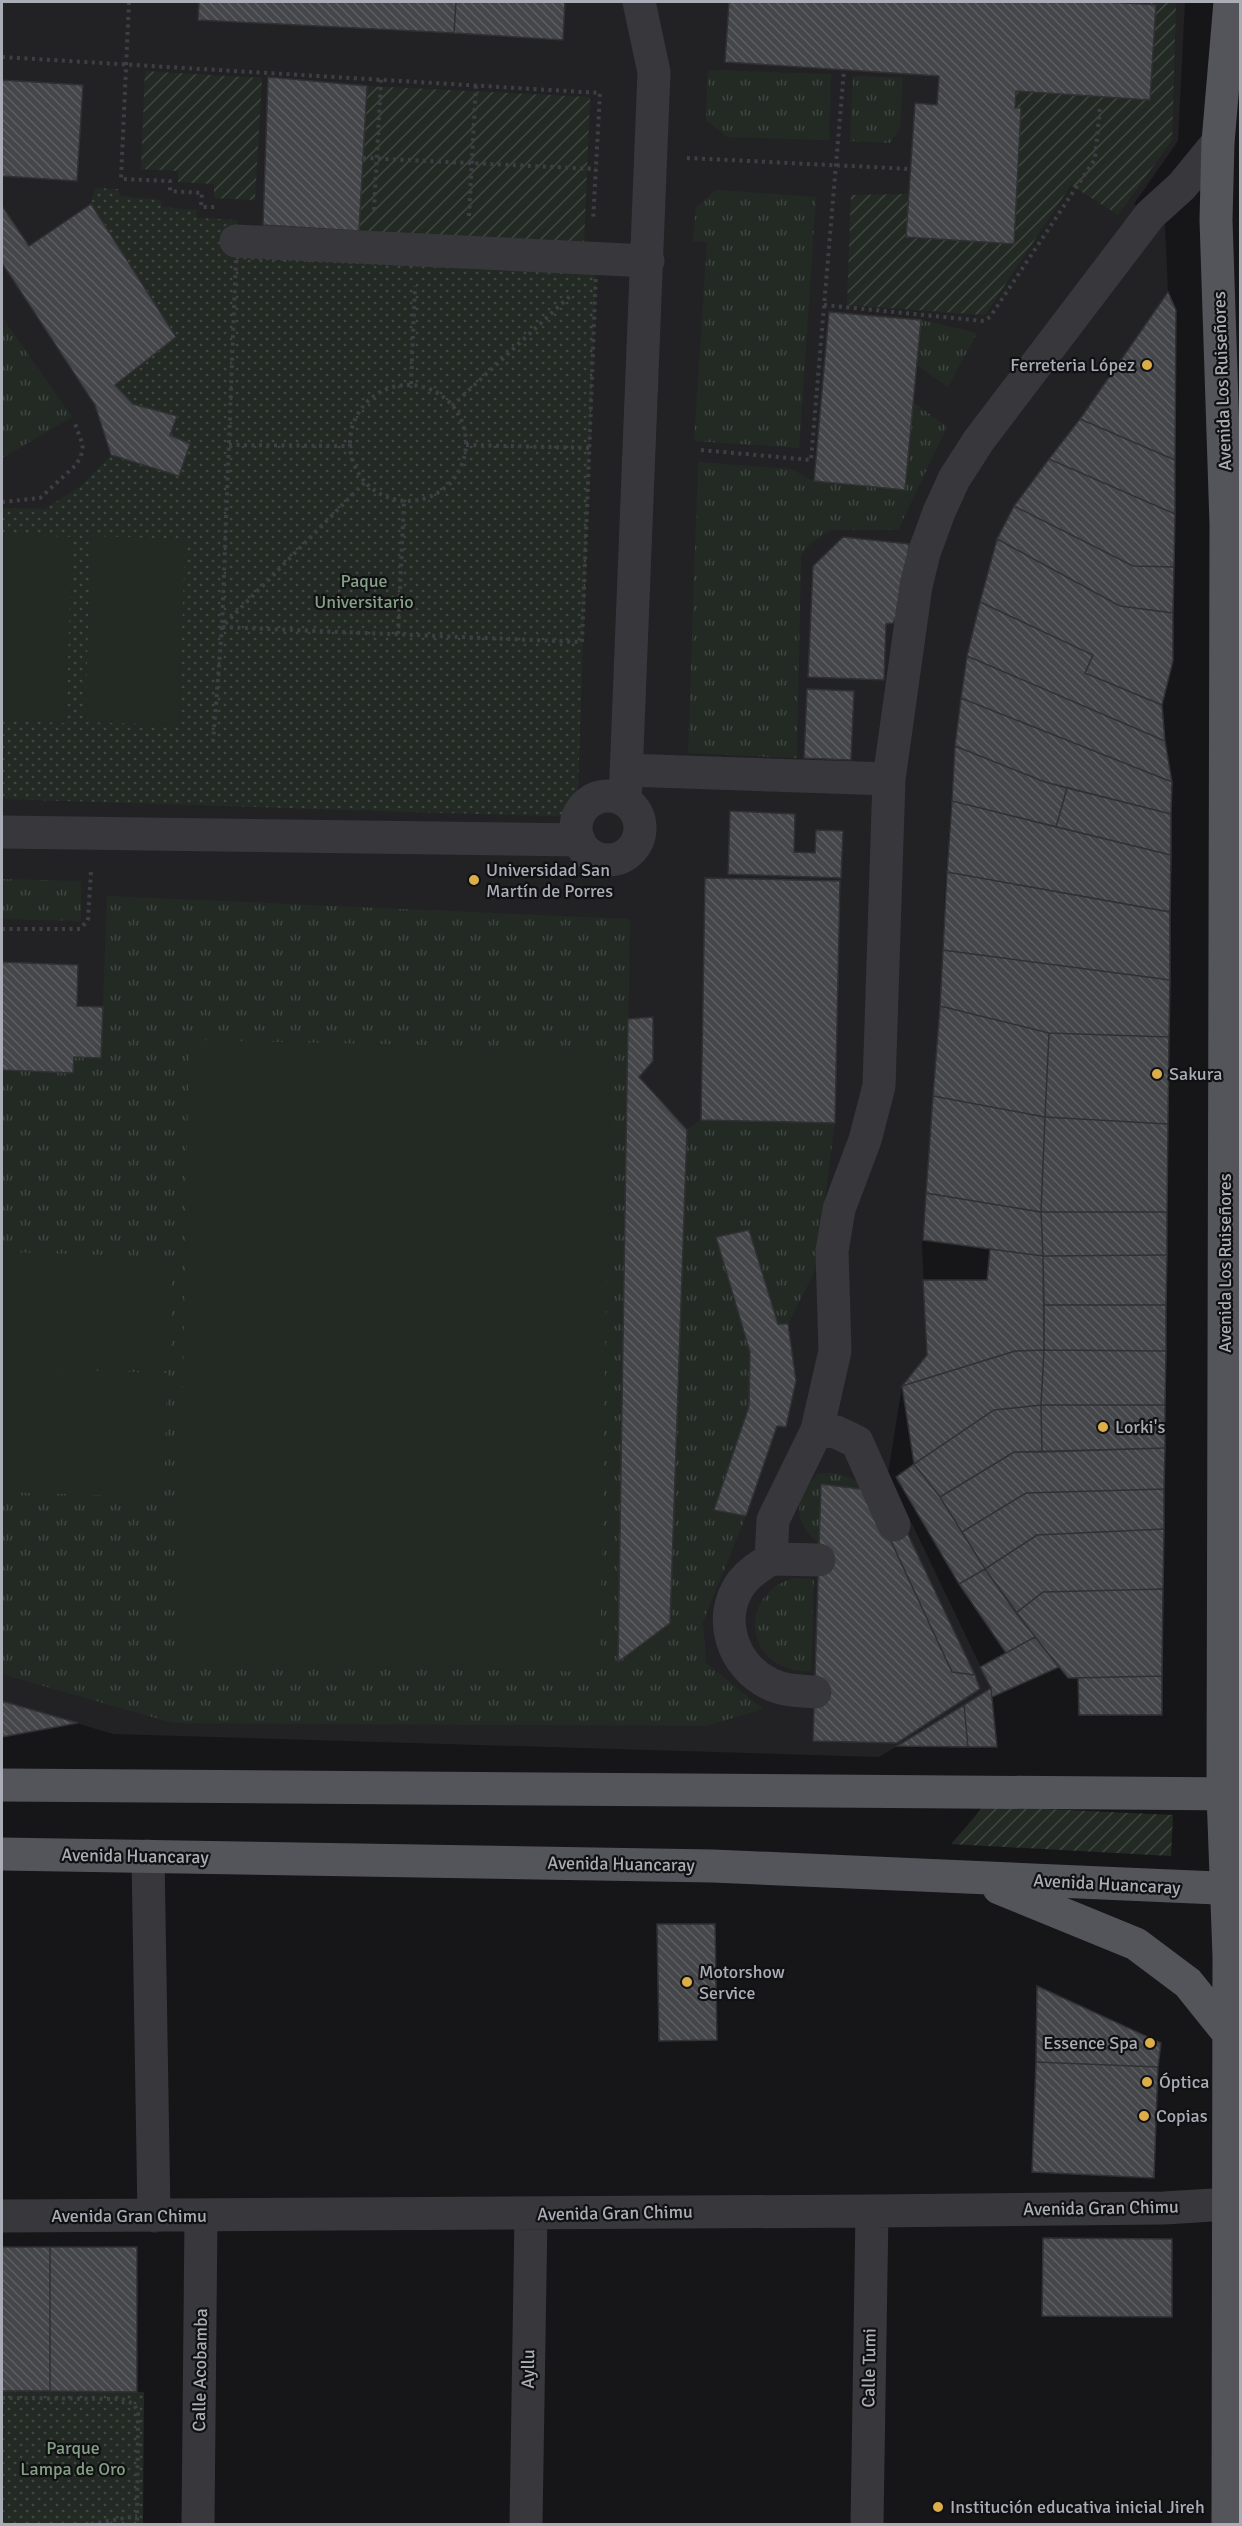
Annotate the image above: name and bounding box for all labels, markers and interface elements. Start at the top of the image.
street label: Avenida Los Ruiseñores [1208,291,1236,471]
place label: Ferreteria López [1010,354,1135,376]
marker: Ferreteria López [1140,358,1154,372]
park label: Paque Universitario [314,570,414,613]
place label: Universidad San Martín de Porres [486,859,613,902]
marker: Universidad San Martín de Porres [467,873,481,887]
place label: Sakura [1169,1063,1222,1085]
marker: Sakura [1150,1067,1164,1081]
street label: Avenida Los Ruiseñores [1214,1173,1236,1353]
place label: Lorki's [1115,1416,1165,1438]
marker: Lorki's [1096,1420,1110,1434]
street label: Avenida Huancaray [61,1844,209,1868]
street label: Avenida Huancaray [547,1852,695,1876]
street label: Avenida Huancaray [1033,1869,1182,1899]
place label: Motorshow Service [699,1961,785,2004]
marker: Motorshow Service [680,1975,694,1989]
place label: Essence Spa [1043,2032,1138,2054]
marker: Essence Spa [1143,2036,1157,2050]
place label: Óptica [1159,2071,1209,2093]
marker: Óptica [1140,2075,1154,2089]
place label: Copias [1156,2105,1208,2127]
marker: Copias [1137,2109,1151,2123]
street label: Avenida Gran Chimu [1023,2196,1179,2220]
street label: Avenida Gran Chimu [537,2201,693,2225]
street label: Avenida Gran Chimu [51,2205,207,2227]
street label: Calle Acobamba [188,2308,212,2432]
street label: Calle Tumi [857,2328,881,2408]
street label: Ayllu [517,2349,539,2389]
park label: Parque Lampa de Oro [20,2437,126,2480]
place label: Institución educativa inicial Jireh [950,2496,1205,2518]
marker: Institución educativa inicial Jireh [931,2500,945,2514]

